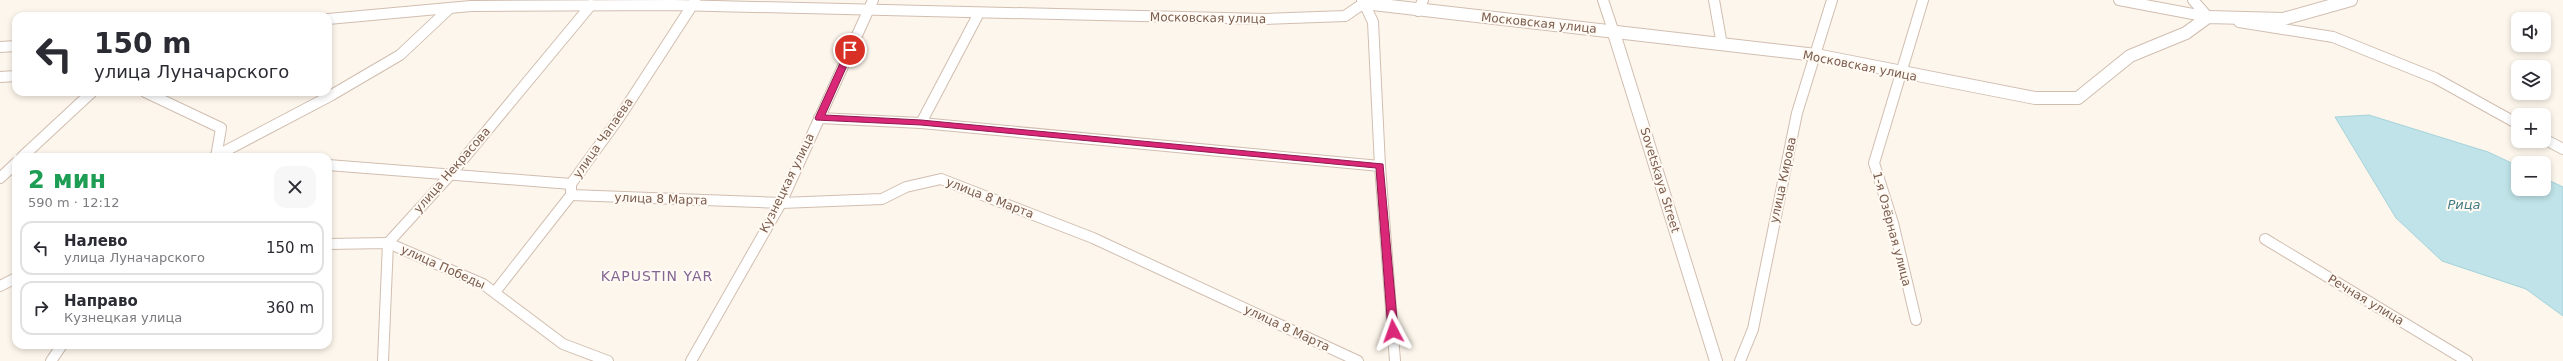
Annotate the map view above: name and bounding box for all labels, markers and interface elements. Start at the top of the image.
street label: Московская улица [1150,10,1266,26]
street label: Московская улица [1480,10,1598,36]
map controls [2511,12,2551,196]
button: sound [2511,12,2551,52]
text: 150 m [94,27,191,60]
icon: left [28,28,80,80]
pin [833,33,867,67]
icon: arrive [839,39,861,61]
street label: Московская улица [1802,48,1918,84]
button: layers [2511,60,2551,100]
text: улица Луначарского [94,61,289,82]
street label: улица Чапаева [570,95,636,181]
button: + [2511,108,2551,148]
street label: улица Некрасова [411,124,493,216]
street label: Sovetskaya Street [1637,126,1683,235]
street label: Кузнецкая улица [757,131,817,235]
street label: улица Кирова [1767,136,1799,224]
button: − [2511,156,2551,196]
text: 2 мин [28,166,106,194]
button: close [274,166,316,208]
street label: 1-я Озёрная улица [1870,170,1914,288]
street label: улица 8 Марта [944,175,1036,221]
street label: улица 8 Марта [614,190,708,208]
text: 590 m · 12:12 [28,195,119,210]
water label: Рица [2447,197,2481,212]
text: Налево [64,232,128,250]
icon: left [30,237,52,259]
text: 150 m [266,239,314,257]
street label: улица Победы [399,242,487,292]
text: улица Луначарского [64,250,205,265]
district label: KAPUSTIN YAR [601,268,713,284]
street label: Речная улица [2326,272,2406,328]
text: Направо [64,292,138,310]
icon: right [30,297,52,319]
text: 360 m [266,299,314,317]
street label: улица 8 Марта [1242,302,1332,354]
text: Кузнецкая улица [64,310,182,325]
position arrow [1372,310,1414,352]

